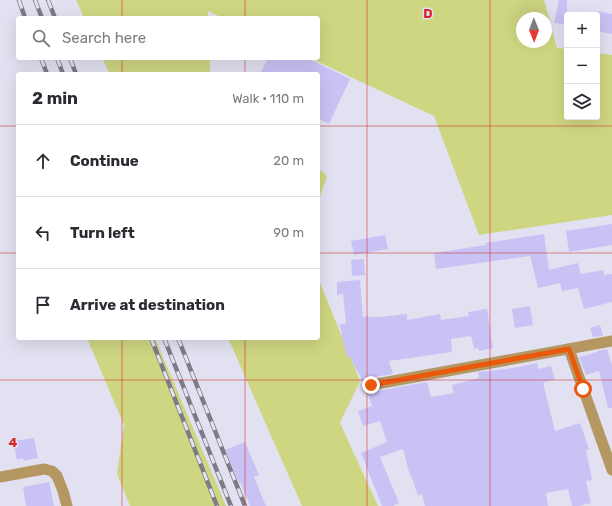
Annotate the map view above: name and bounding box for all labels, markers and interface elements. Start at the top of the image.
text: D [423,6,433,21]
north arrow [516,12,552,48]
map controls [564,12,600,120]
button: + [564,12,600,48]
search box [16,16,320,60]
icon: search [30,27,52,49]
text: Search here [62,29,146,47]
button: − [564,48,600,84]
button: layers [564,84,600,120]
text: 2 min [32,88,78,108]
text: Walk · 110 m [232,91,304,106]
icon: ahead [32,150,54,172]
text: Continue [70,152,139,170]
text: 20 m [273,153,304,168]
icon: left [32,222,54,244]
text: Turn left [70,224,135,242]
text: 90 m [273,225,304,240]
icon: arrive [32,294,54,316]
text: Arrive at destination [70,296,225,314]
route end [362,376,380,394]
route start [574,380,592,398]
text: 4 [9,435,18,450]

